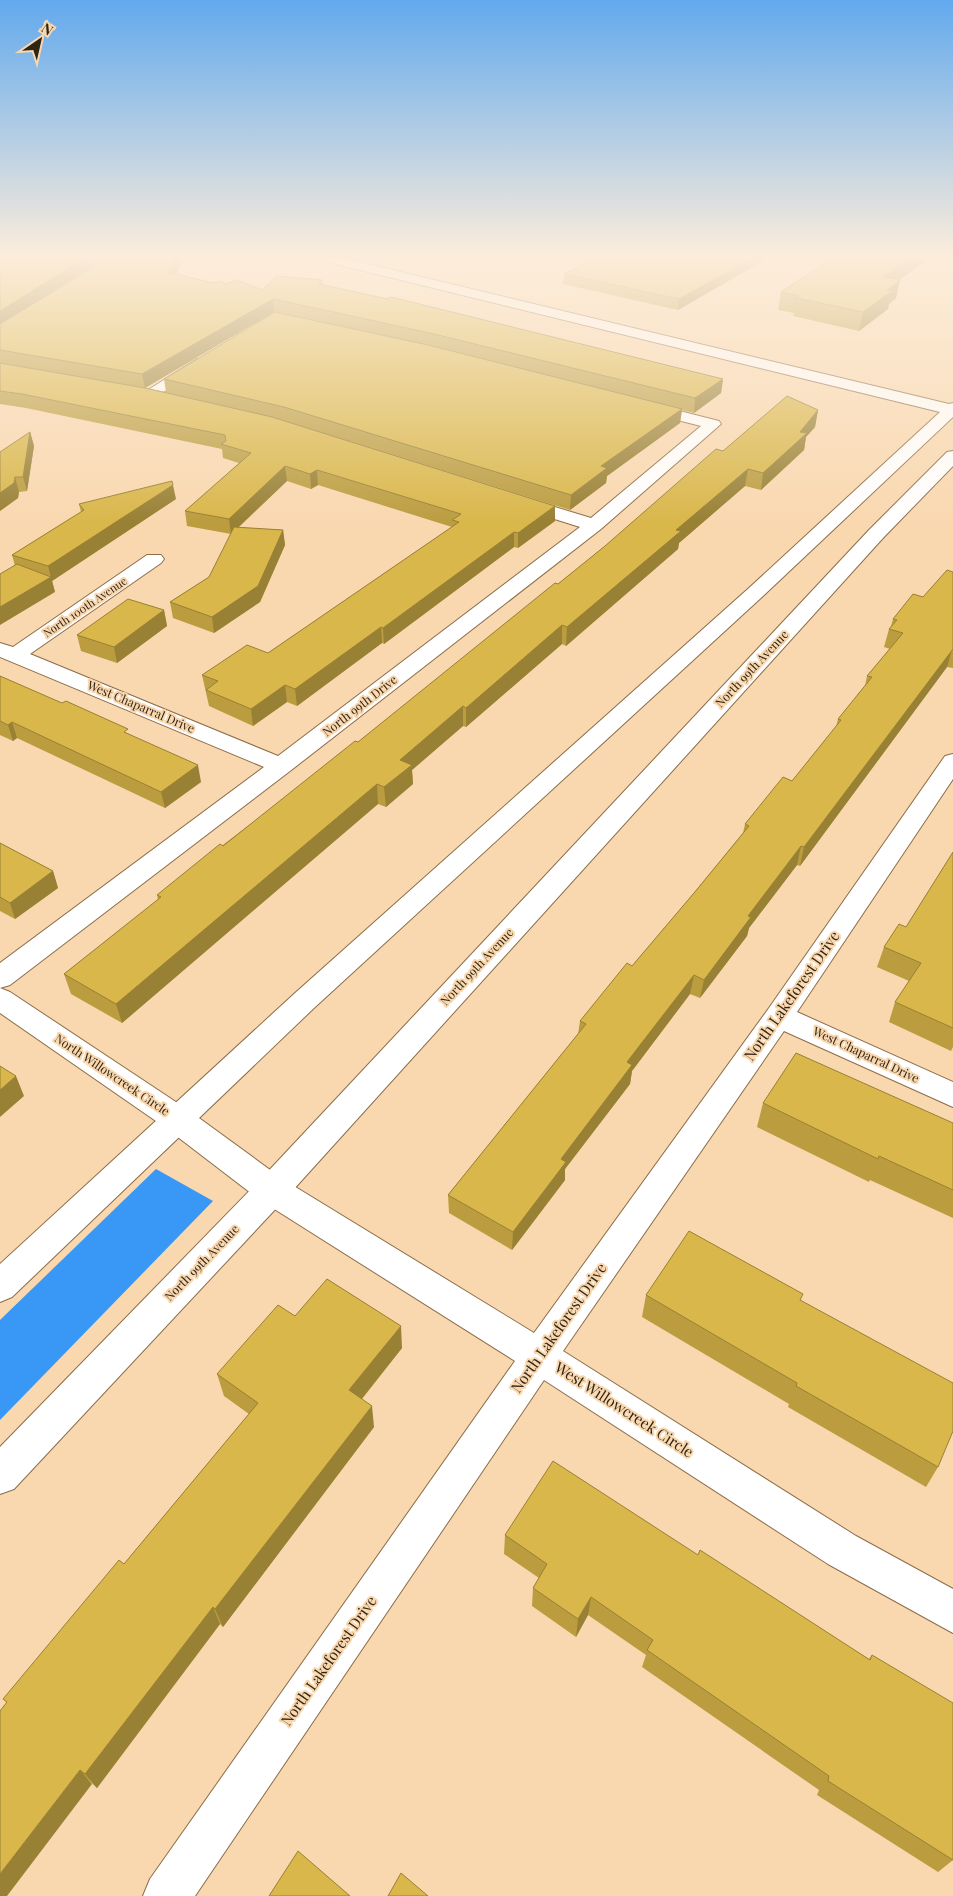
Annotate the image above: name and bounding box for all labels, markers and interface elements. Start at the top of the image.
north arrow [15,15,65,65]
text: N [38,18,57,40]
street label: North 100th Avenue [40,573,130,640]
street label: North 99th Avenue [711,626,791,710]
street label: North 99th Drive [319,671,400,739]
street label: West Chaparral Drive [84,676,198,736]
street label: North 99th Avenue [436,924,516,1008]
street label: North Lakeforest Drive [739,927,844,1064]
street label: West Chaparral Drive [810,1022,922,1086]
street label: North Willowcreek Circle [52,1030,173,1119]
street label: North 99th Avenue [161,1221,242,1304]
street label: North Lakeforest Drive [506,1259,611,1396]
street label: West Willowcreek Circle [551,1356,698,1462]
street label: North Lakeforest Drive [276,1592,381,1729]

